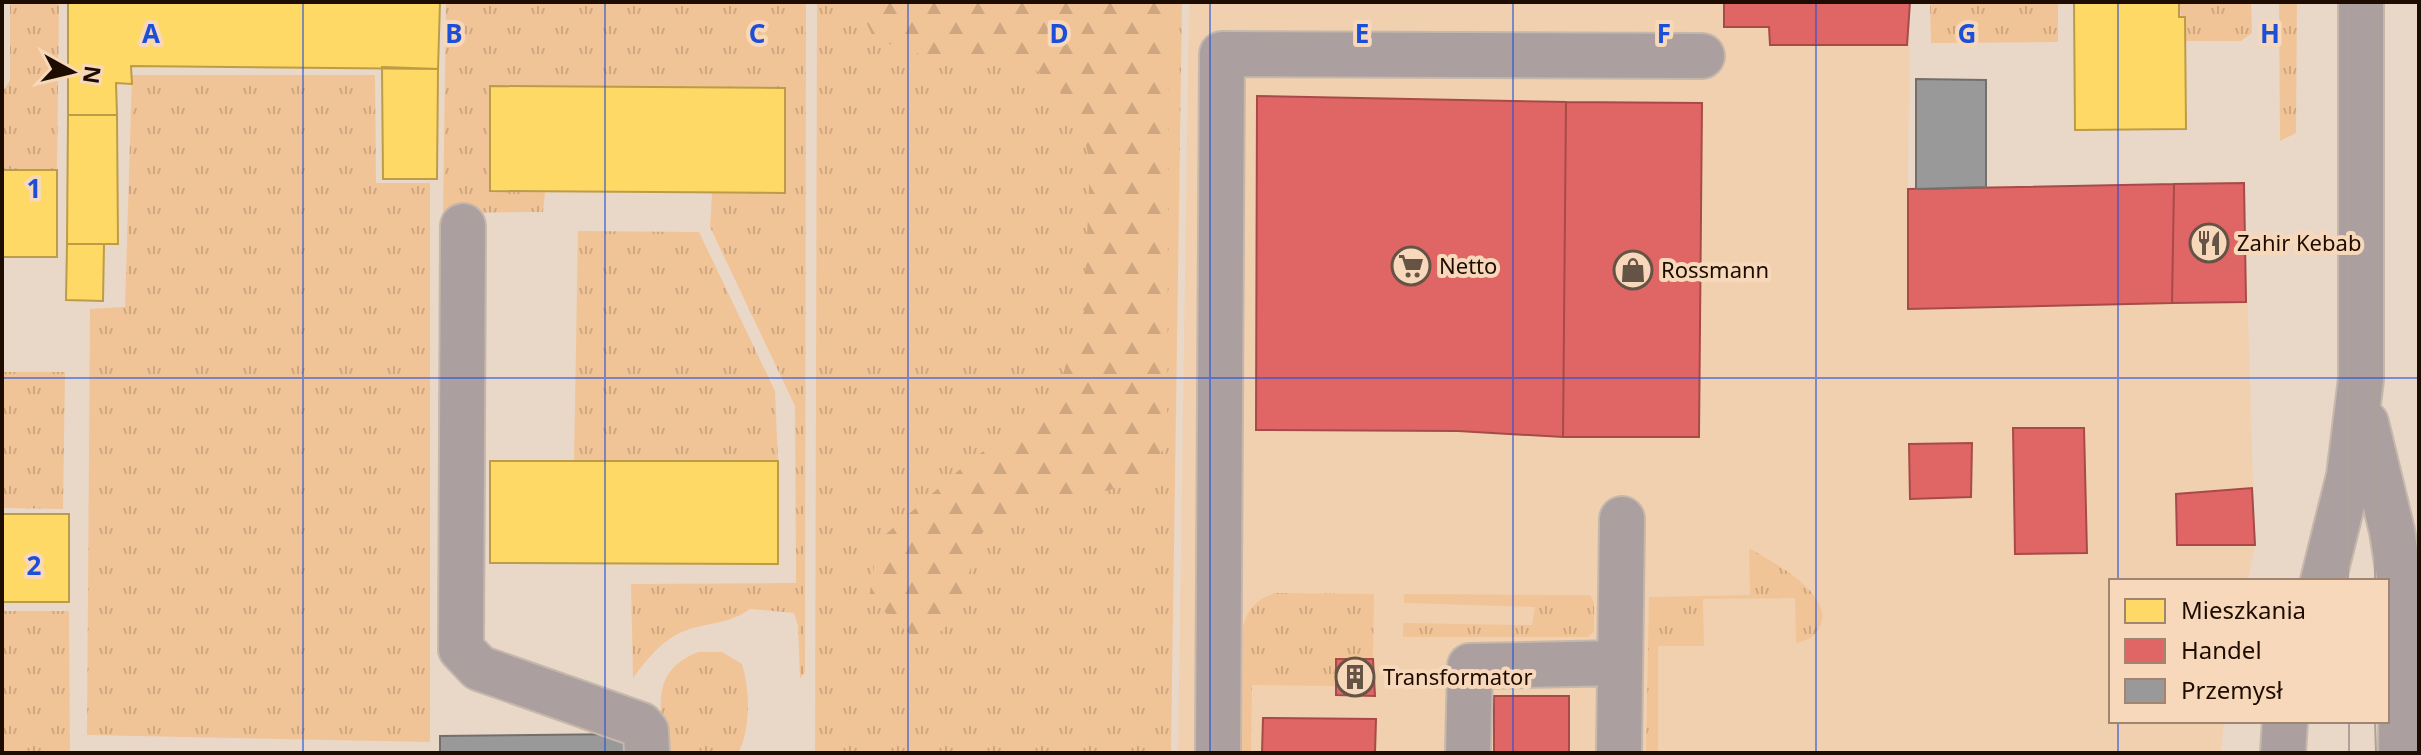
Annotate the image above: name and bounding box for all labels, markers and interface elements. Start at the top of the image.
text: A [142,15,160,51]
text: B [445,15,463,51]
text: C [749,15,765,51]
text: D [1049,15,1069,51]
text: E [1355,15,1369,51]
text: F [1657,15,1671,51]
text: G [1958,15,1976,51]
text: H [2260,15,2280,51]
north arrow [32,32,112,112]
text: N [77,64,109,86]
text: 1 [27,170,41,206]
restaurant icon: Zahir Kebab [2188,222,2230,264]
place label: Zahir Kebab [2237,227,2361,257]
supermarket icon: Netto [1390,245,1432,287]
shop icon: Rossmann [1612,249,1654,291]
place label: Netto [1439,250,1497,280]
place label: Rossmann [1661,254,1769,284]
text: 2 [27,547,42,583]
legend [2109,579,2389,723]
text: Mieszkania [2181,593,2306,626]
text: Handel [2181,633,2262,666]
building icon: Transformator [1334,656,1376,698]
place label: Transformator [1383,661,1532,691]
text: Przemysł [2181,673,2283,706]

